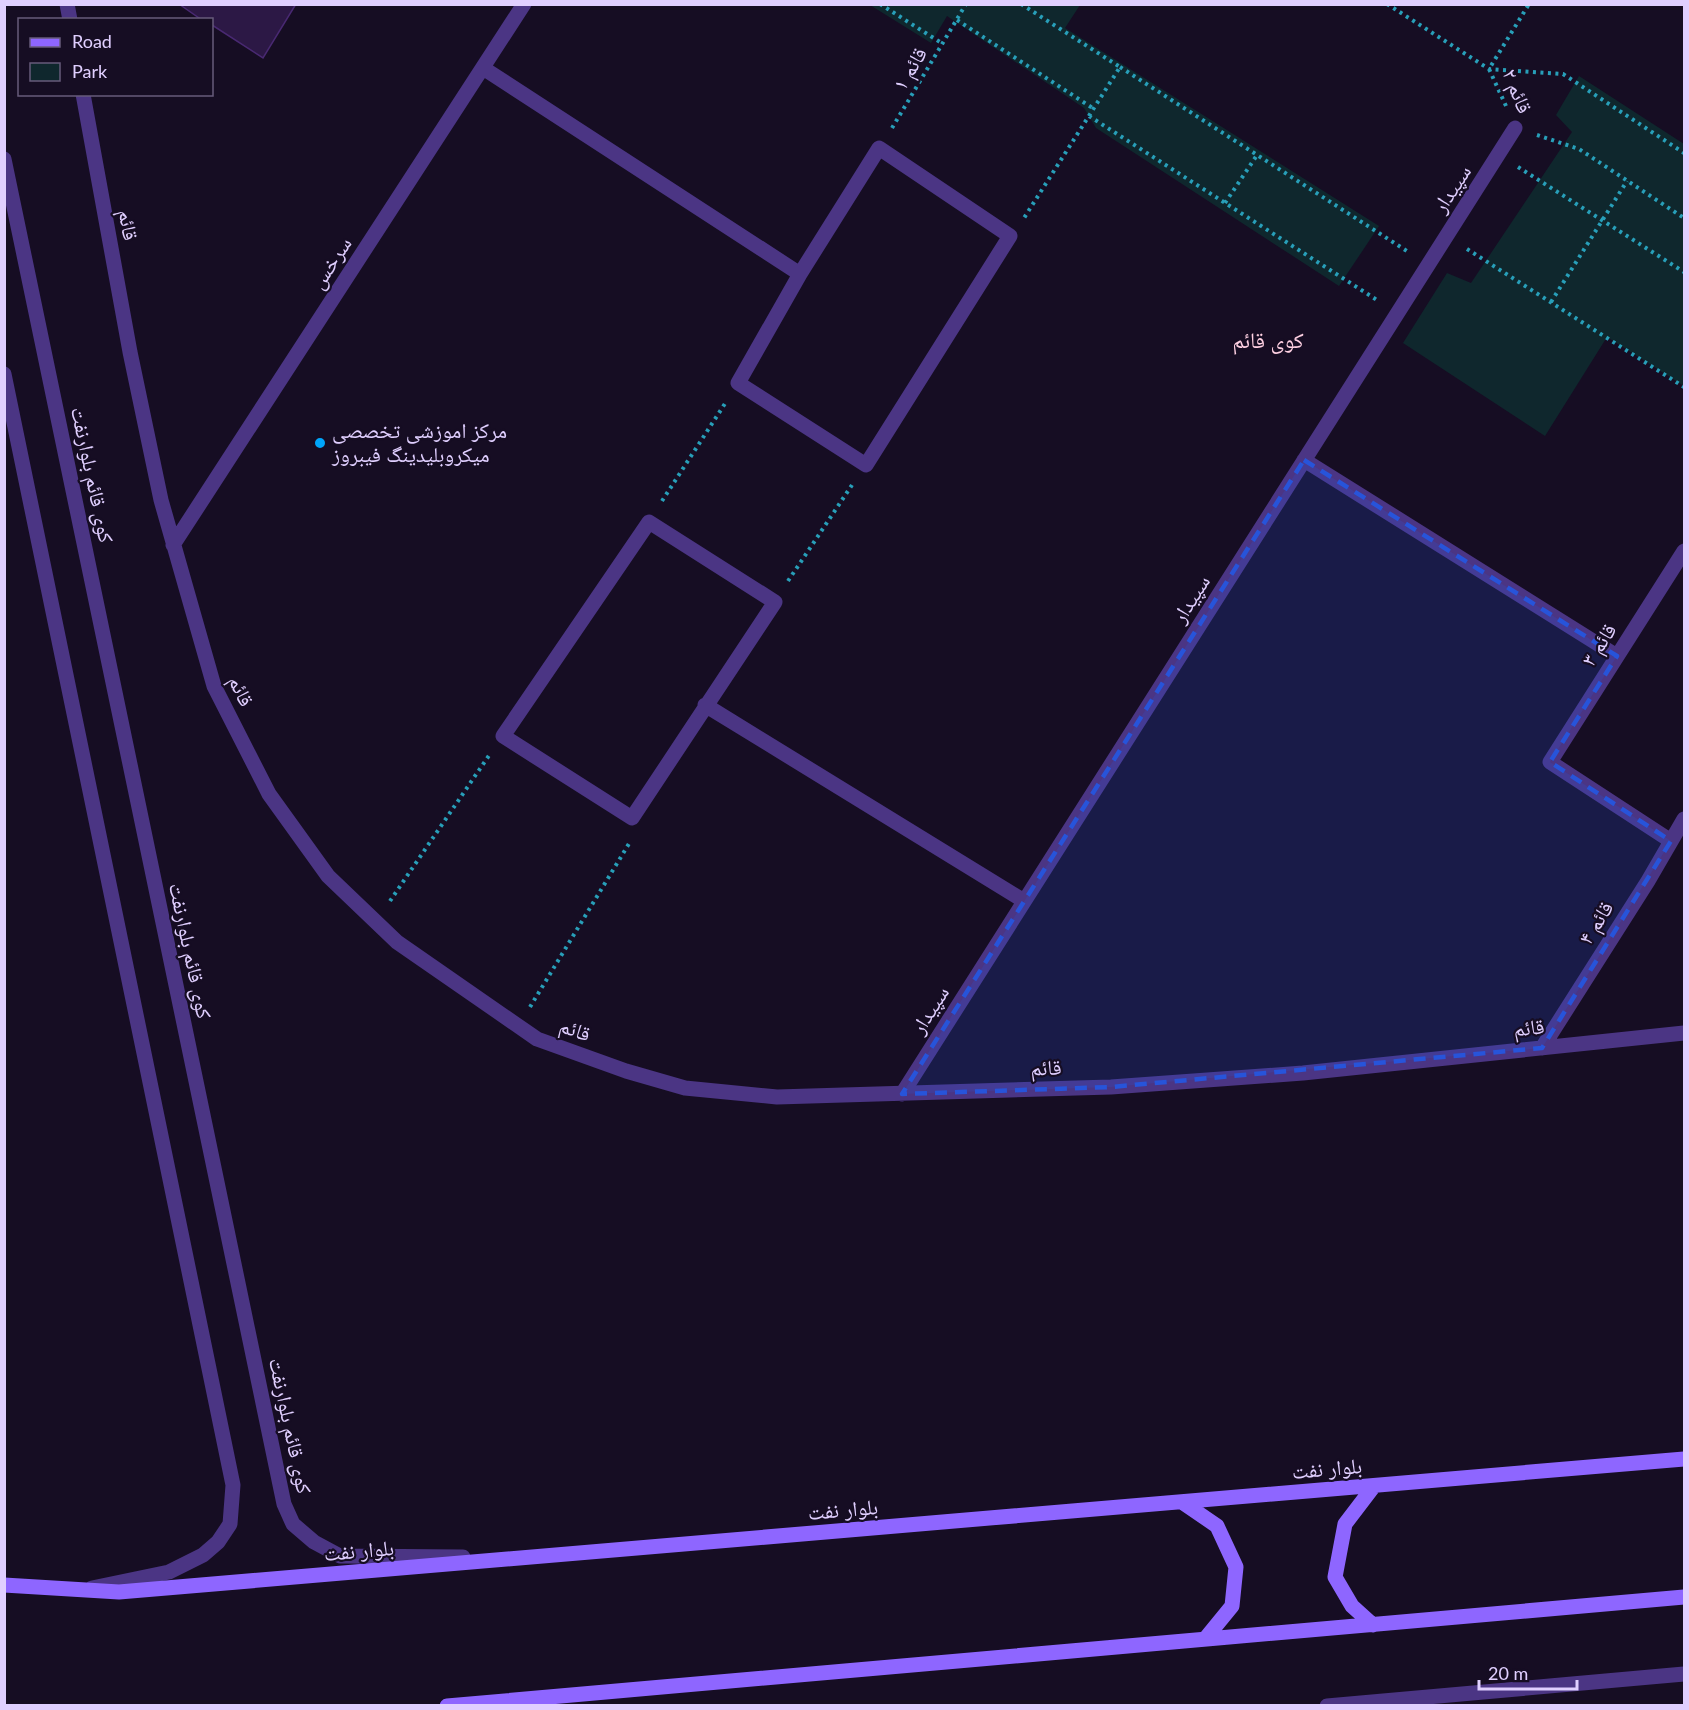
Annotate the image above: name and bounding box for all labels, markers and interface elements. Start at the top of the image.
legend [18,18,213,96]
text: Road [72,30,112,52]
street label: قائم ۱ [886,42,934,96]
text: Park [72,60,108,82]
street label: قائم ۲ [1495,65,1539,117]
street label: سپیدار [1426,160,1476,218]
street label: قائم [112,207,144,243]
street label: سرخس [304,231,357,294]
district label: کوی قائم [1232,326,1304,355]
street label: کوی قائم بلوارنفت [64,405,120,546]
place label: مرکز اموزشی تخصصی میکروبلیدینگ فیبروز [331,417,507,467]
marker: مرکز اموزشی تخصصی میکروبلیدینگ فیبروز [313,436,327,450]
street label: سپیدار [1165,570,1215,628]
street label: قائم ۳ [1575,618,1623,672]
street label: قائم [222,671,260,711]
street label: کوی قائم بلوارنفت [162,881,218,1022]
street label: قائم ۴ [1572,896,1620,950]
street label: سپیدار [904,981,954,1039]
street label: قائم [556,1012,594,1048]
street label: قائم [1512,1012,1546,1044]
street label: قائم [1030,1053,1062,1083]
street label: کوی قائم بلوارنفت [262,1356,318,1497]
street label: بلوار نفت [1291,1452,1363,1484]
street label: بلوار نفت [807,1493,879,1525]
street label: بلوار نفت [323,1534,395,1566]
scale bar [1479,1653,1576,1691]
text: 20 m [1488,1662,1528,1684]

